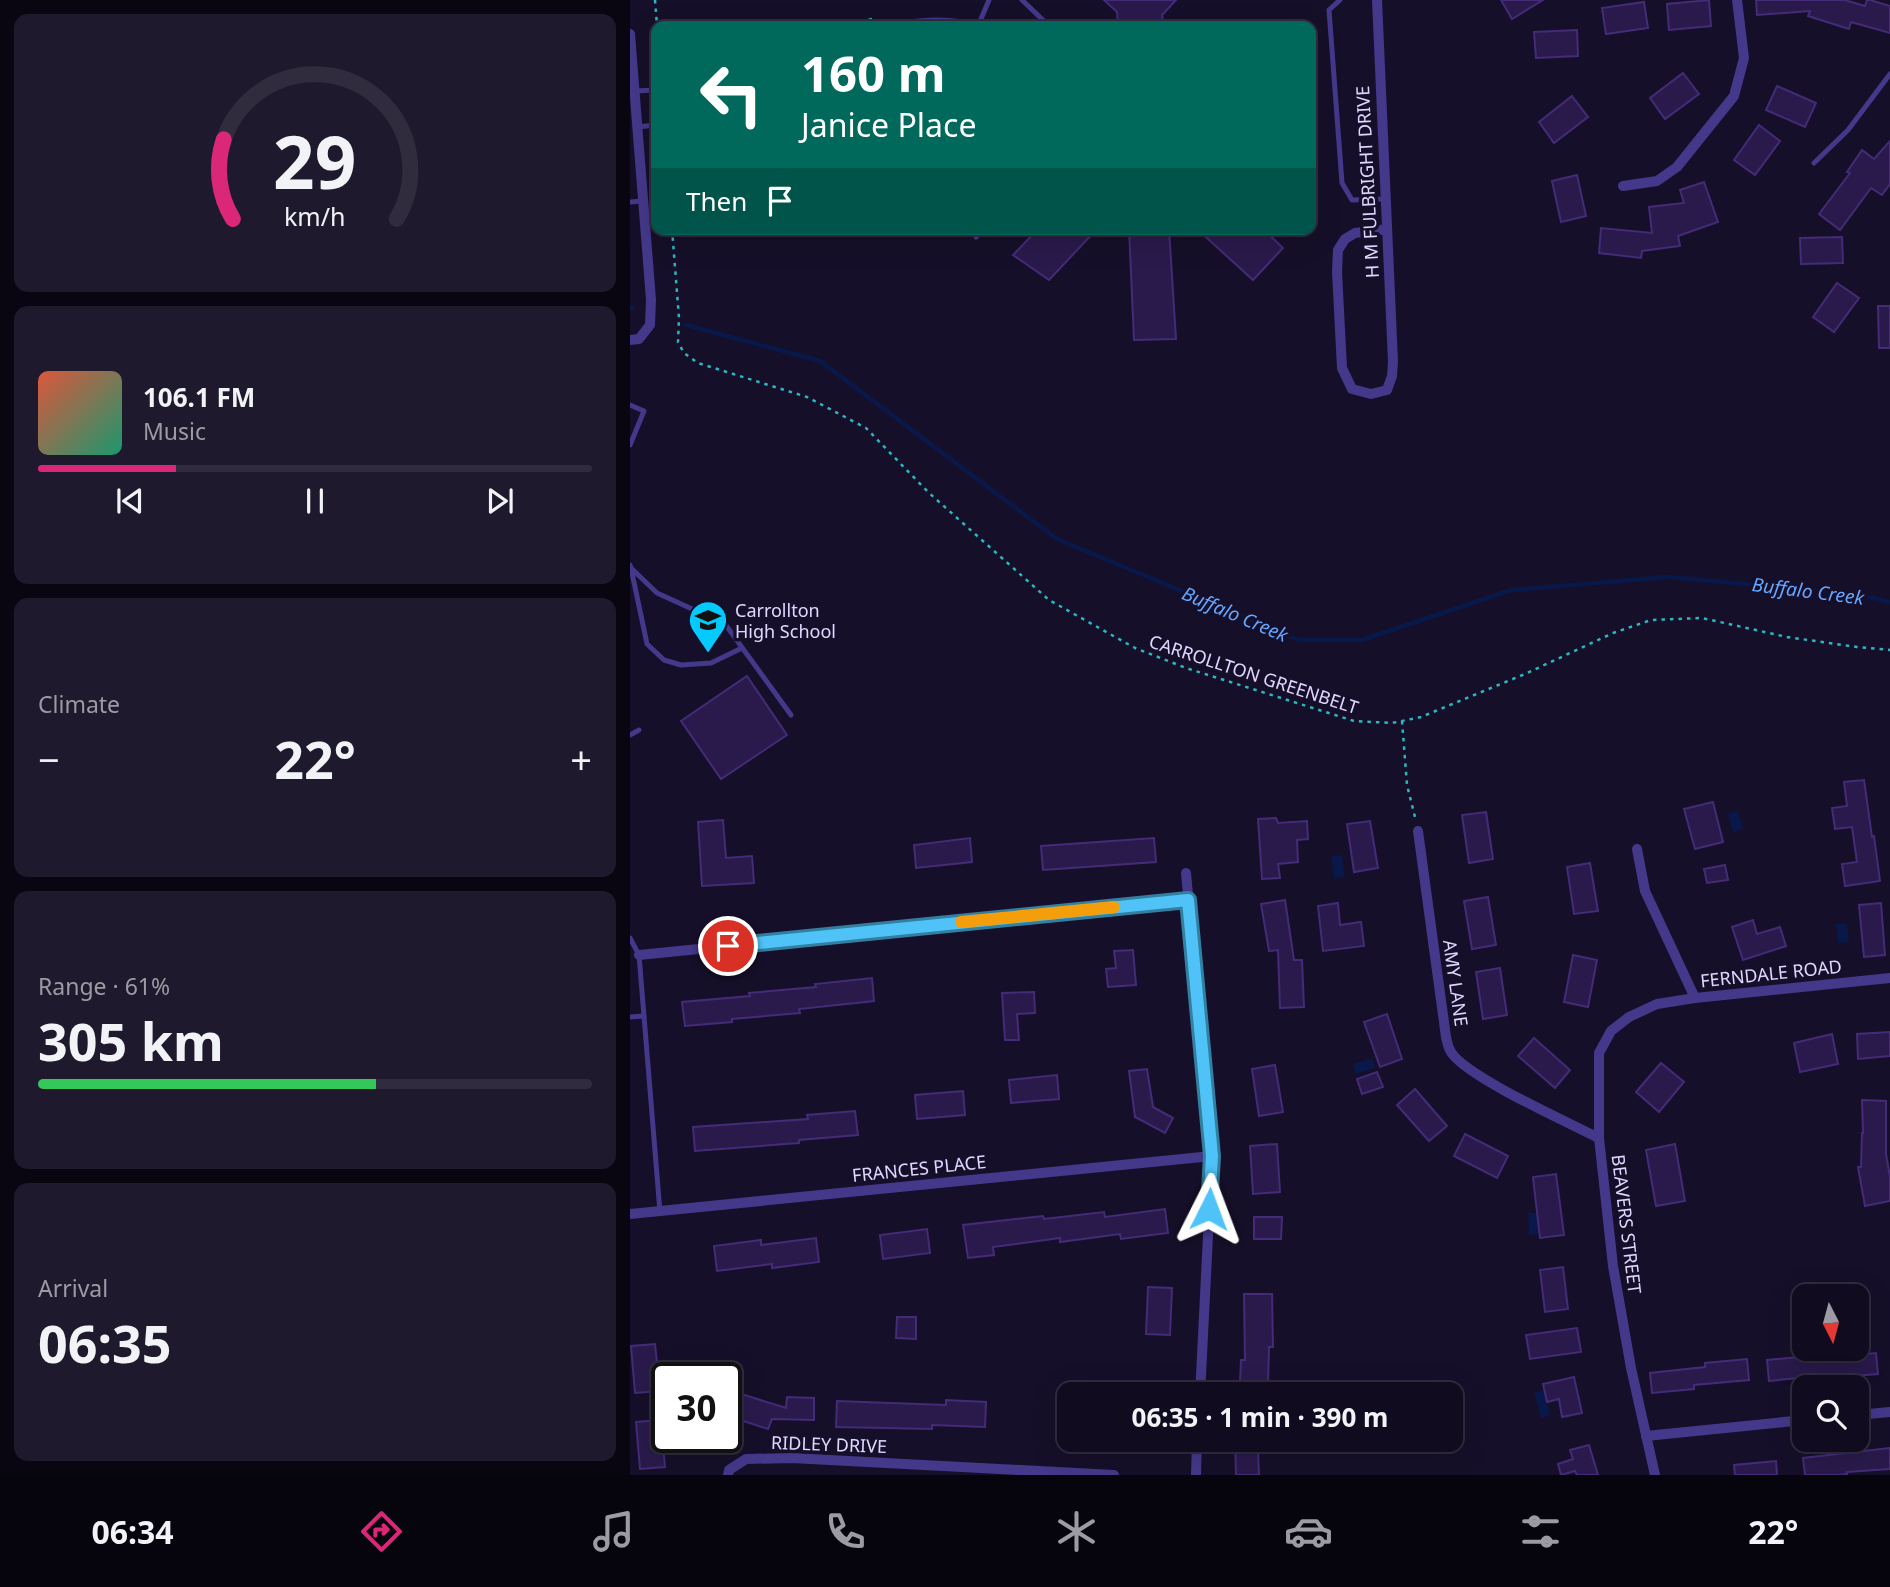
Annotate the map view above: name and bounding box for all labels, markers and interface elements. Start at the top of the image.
text: 160 m [801,40,946,106]
icon: left [686,49,777,140]
street label: H M FULBRIGHT DRIVE [1350,85,1384,279]
text: Janice Place [801,103,976,146]
text: 29 [273,111,357,210]
icon: arrive [761,182,799,220]
text: Then [686,183,747,219]
text: km/h [284,199,346,233]
text: 106.1 FM [143,379,255,415]
text: Music [143,415,206,447]
icon: previous [111,482,149,520]
icon: pause [296,482,334,520]
icon: next [481,482,519,520]
water label: Buffalo Creek [1751,571,1866,611]
water label: Buffalo Creek [1178,580,1292,648]
place label: Carrollton High School [735,598,836,643]
school or university icon: Carrollton High School [687,599,729,654]
street label: CARROLLTON GREENBELT [1146,629,1362,719]
text: Climate [38,688,120,720]
text: 22° [274,723,356,794]
text: − [38,733,60,785]
text: + [570,733,592,785]
pin [698,916,758,976]
icon: arrive [709,927,747,965]
street label: AMY LANE [1438,938,1474,1028]
street label: FERNDALE ROAD [1699,954,1843,992]
text: Range · 61% [38,970,170,1002]
text: 305 km [38,1005,224,1076]
street label: FRANCES PLACE [851,1149,987,1187]
street label: BEAVERS STREET [1607,1153,1647,1295]
position arrow [1172,1172,1246,1246]
text: Arrival [38,1272,108,1304]
north arrow [1792,1284,1869,1362]
map controls [1792,1284,1869,1452]
text: 06:35 [38,1307,172,1378]
speed limit sign: 30 [651,1362,742,1453]
button: search [1792,1375,1869,1452]
text: 06:35 · 1 min · 390 m [1132,1399,1388,1435]
street label: RIDLEY DRIVE [771,1430,887,1458]
icon: directions [357,1507,406,1556]
icon: music [589,1507,638,1556]
icon: phone [821,1507,870,1556]
icon: climate [1052,1507,1101,1556]
icon: car [1284,1507,1333,1556]
icon: filters [1516,1507,1565,1556]
text: 06:34 [91,1510,174,1553]
text: 22° [1748,1510,1798,1553]

